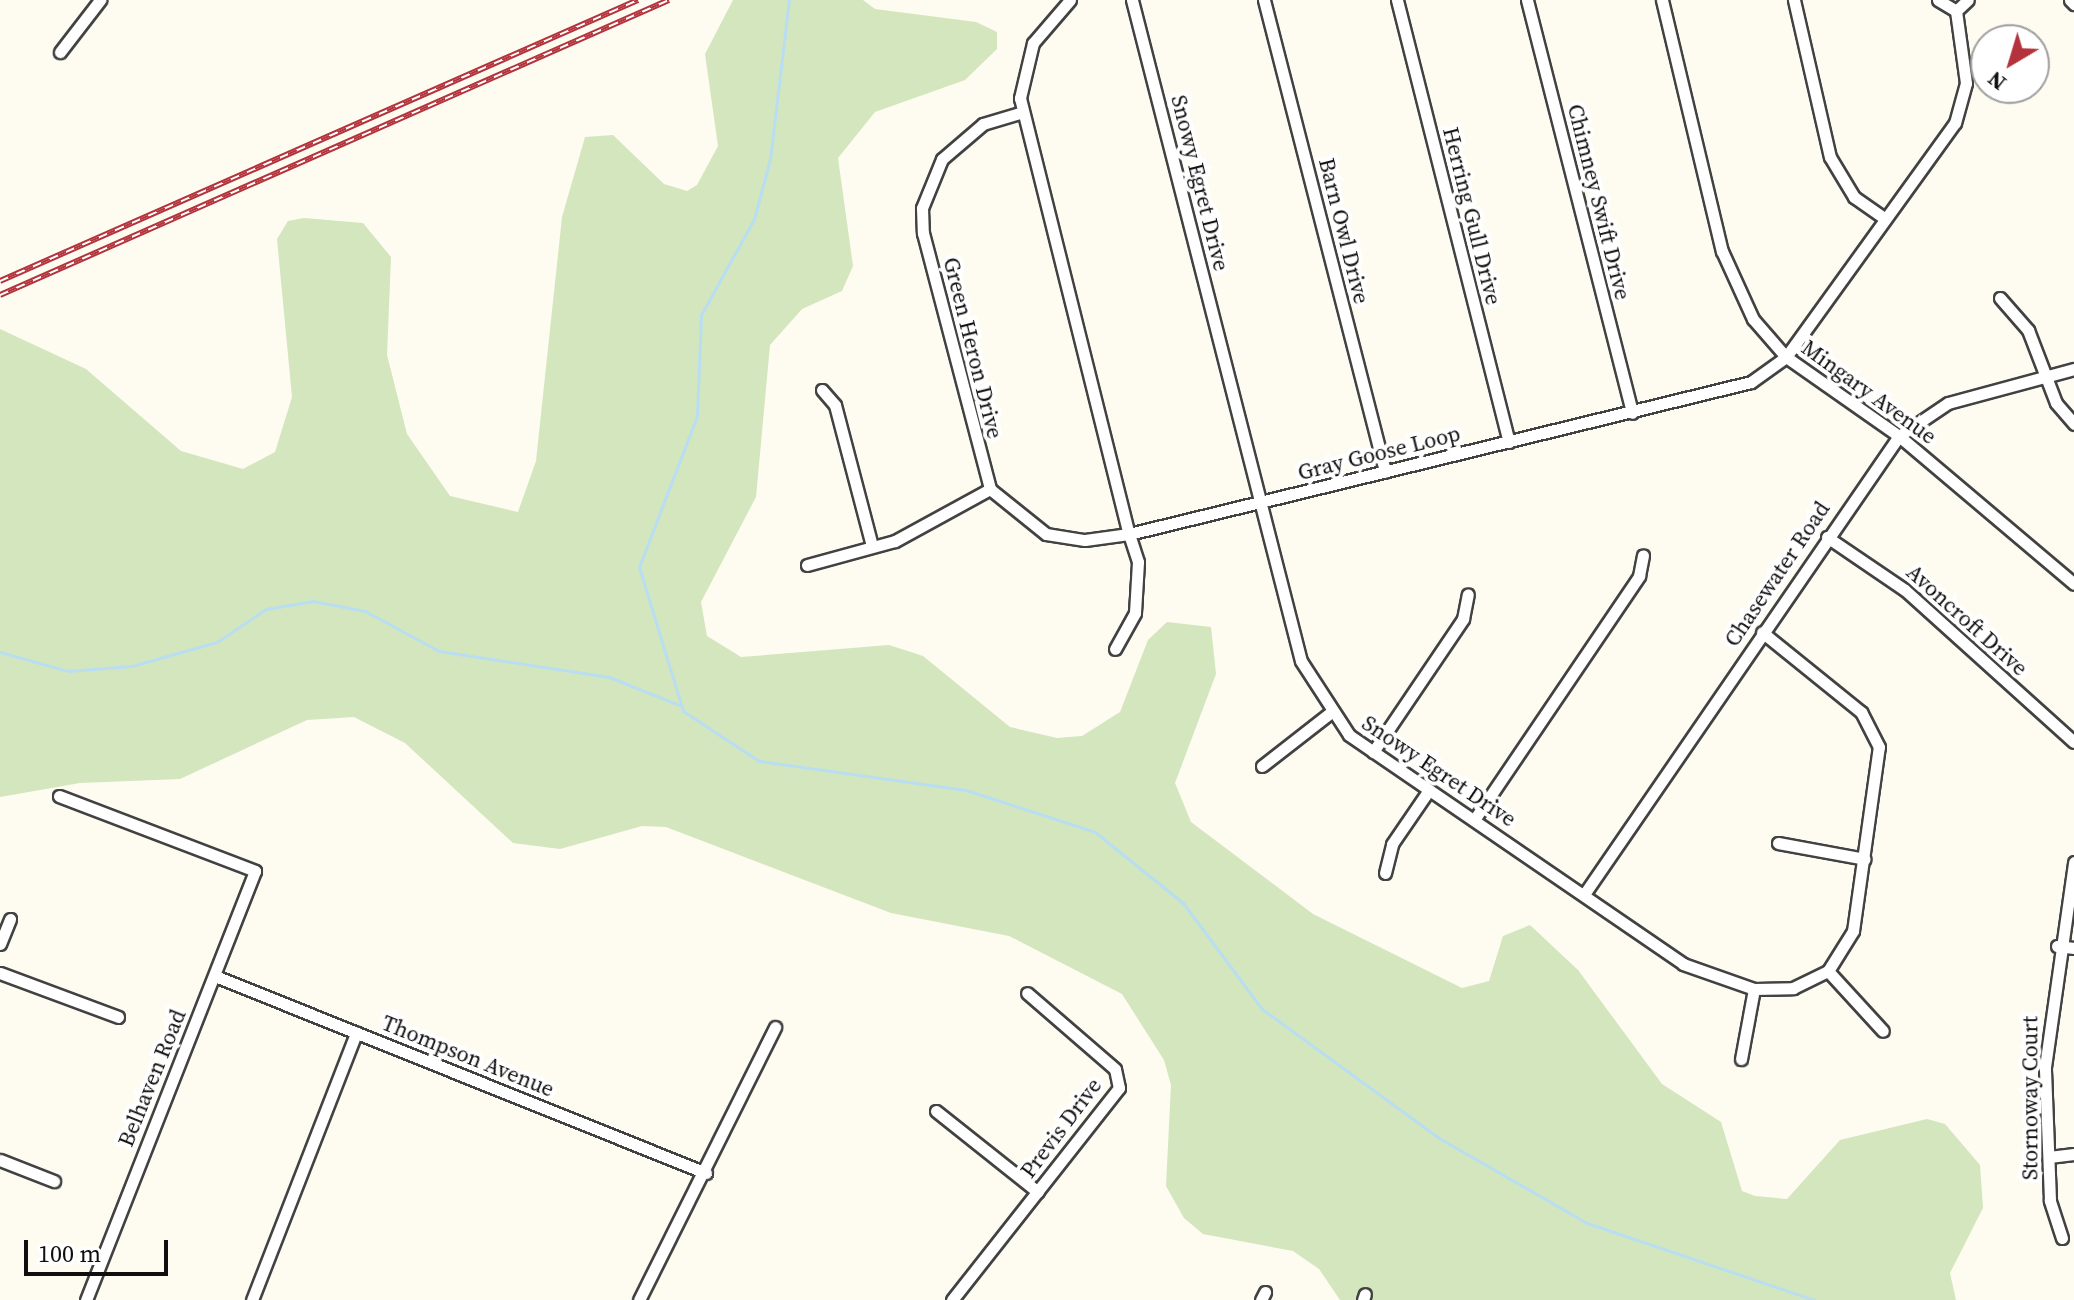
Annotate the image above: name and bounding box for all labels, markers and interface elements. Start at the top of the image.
north arrow [1970,24,2050,104]
text: N [1981,65,2012,98]
street label: Snowy Egret Drive [1165,92,1235,274]
street label: Chimney Swift Drive [1562,101,1636,303]
street label: Herring Gull Drive [1437,124,1507,308]
street label: Barn Owl Drive [1313,155,1375,307]
street label: Green Heron Drive [938,255,1008,441]
street label: Mingary Avenue [1797,334,1941,450]
street label: Gray Goose Loop [1295,420,1463,486]
street label: Chasewater Road [1719,496,1835,652]
street label: Avoncroft Drive [1901,559,2033,681]
street label: Snowy Egret Drive [1357,710,1521,832]
street label: Belhaven Road [112,1006,192,1150]
street label: Thompson Avenue [378,1009,558,1103]
street label: Stornoway Court [2017,1016,2043,1180]
street label: Previs Drive [1015,1073,1107,1183]
scale bar [28,1224,172,1274]
text: 100 m [38,1237,101,1270]

